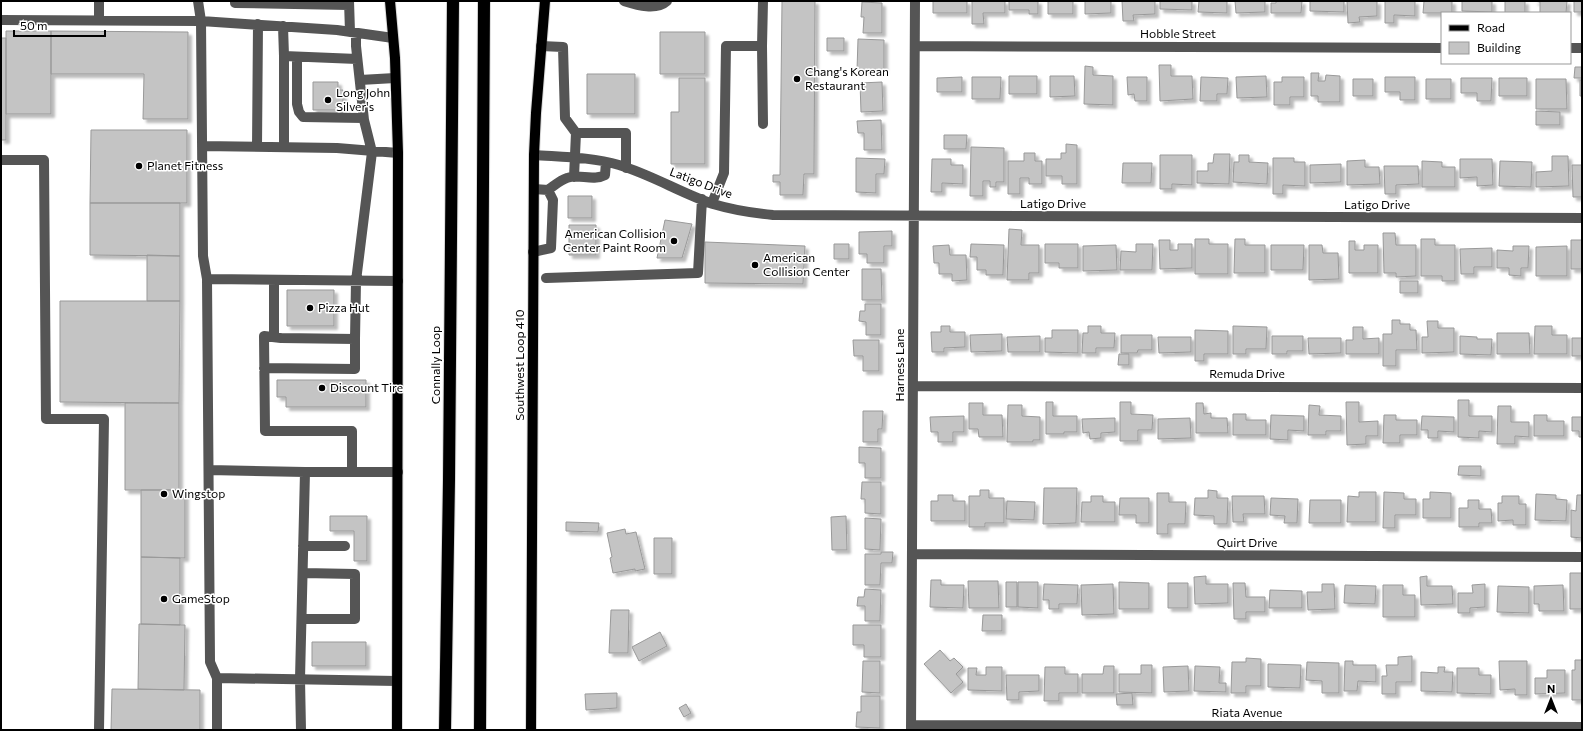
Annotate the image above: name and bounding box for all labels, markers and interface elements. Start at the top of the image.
scale bar [14,12,105,38]
legend [1441,12,1571,64]
text: 50 m [20,18,48,32]
text: Road [1477,20,1505,34]
street label: Hobble Street [1140,26,1216,40]
text: Building [1477,40,1521,54]
place label: Chang's Korean Restaurant [805,64,889,92]
marker: Chang's Korean Restaurant [792,74,802,84]
place label: Long John Silver's [336,85,390,113]
marker: Long John Silver's [323,95,333,105]
place label: Planet Fitness [147,158,223,172]
marker: Planet Fitness [134,161,144,171]
street label: Latigo Drive [668,164,735,200]
street label: Latigo Drive [1020,196,1086,210]
street label: Latigo Drive [1344,197,1410,211]
place label: American Collision Center Paint Room [563,226,666,254]
marker: American Collision Center Paint Room [669,236,679,246]
place label: American Collision Center [763,250,850,278]
marker: American Collision Center [750,260,760,270]
place label: Pizza Hut [318,300,370,314]
marker: Pizza Hut [305,303,315,313]
street label: Southwest Loop 410 [512,309,526,421]
street label: Connally Loop [428,326,442,404]
street label: Harness Lane [892,329,906,401]
street label: Remuda Drive [1209,366,1285,380]
place label: Discount Tire [330,380,403,394]
marker: Discount Tire [317,383,327,393]
place label: Wingstop [172,486,225,500]
marker: Wingstop [159,489,169,499]
street label: Quirt Drive [1217,535,1277,549]
place label: GameStop [172,591,230,605]
marker: GameStop [159,594,169,604]
north arrow [1531,679,1571,719]
text: N [1547,682,1555,695]
street label: Riata Avenue [1212,705,1282,719]

